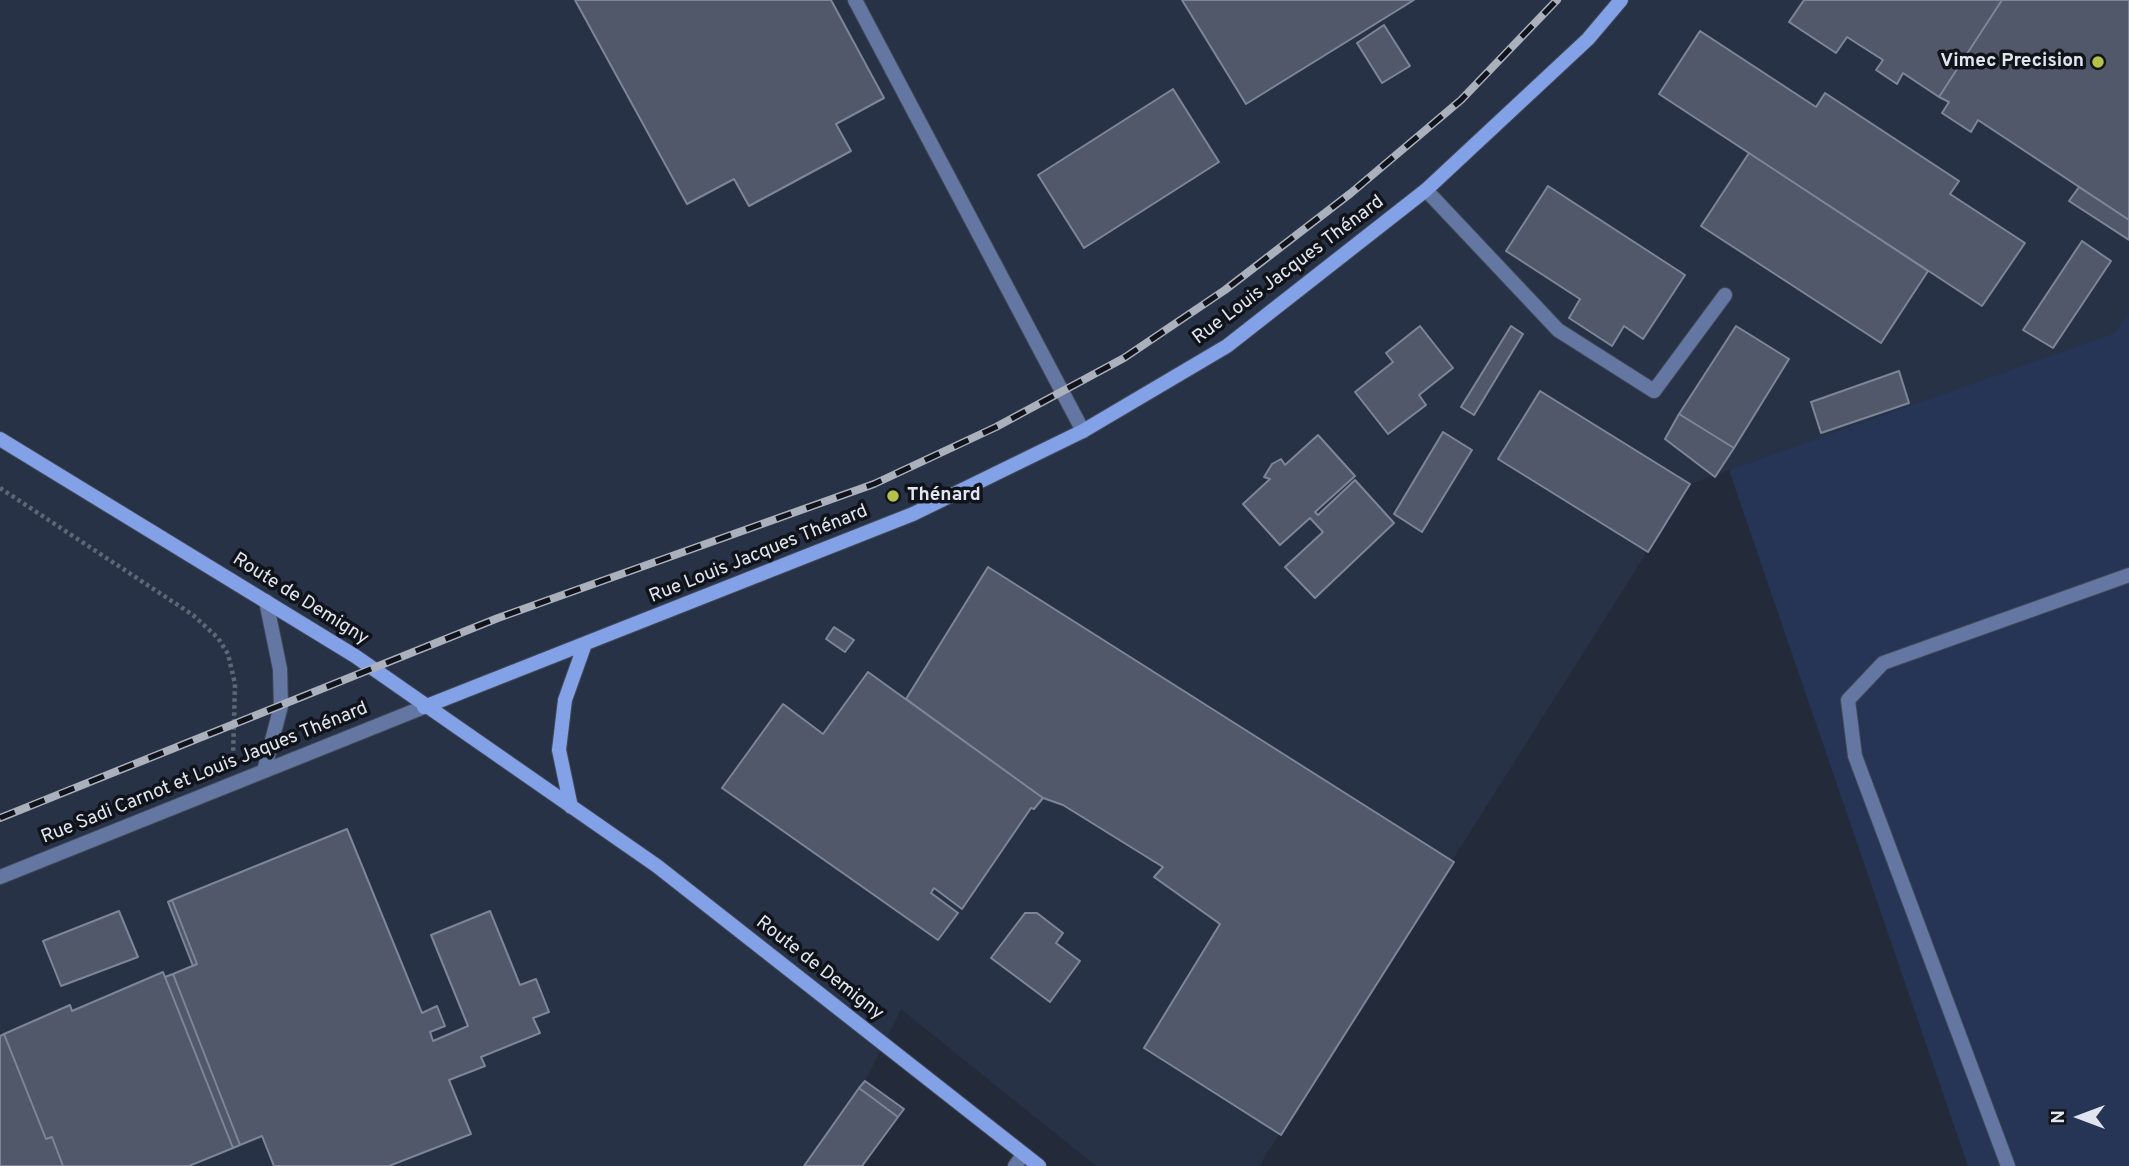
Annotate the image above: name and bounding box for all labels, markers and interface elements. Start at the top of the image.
place label: Vimec Precision [1940,51,2084,73]
marker: Vimec Precision [2090,54,2106,70]
street label: Rue Louis Jacques Thénard [1189,192,1389,350]
place label: Thénard [907,485,981,507]
marker: Thénard [885,488,901,504]
street label: Rue Louis Jacques Thénard [646,501,872,609]
street label: Route de Demigny [228,549,372,651]
street label: Rue Sadi Carnot et Louis Jaques Thénard [38,698,372,850]
street label: Route de Demigny [750,912,888,1026]
north arrow [2045,1082,2115,1152]
text: N [2047,1110,2071,1124]

